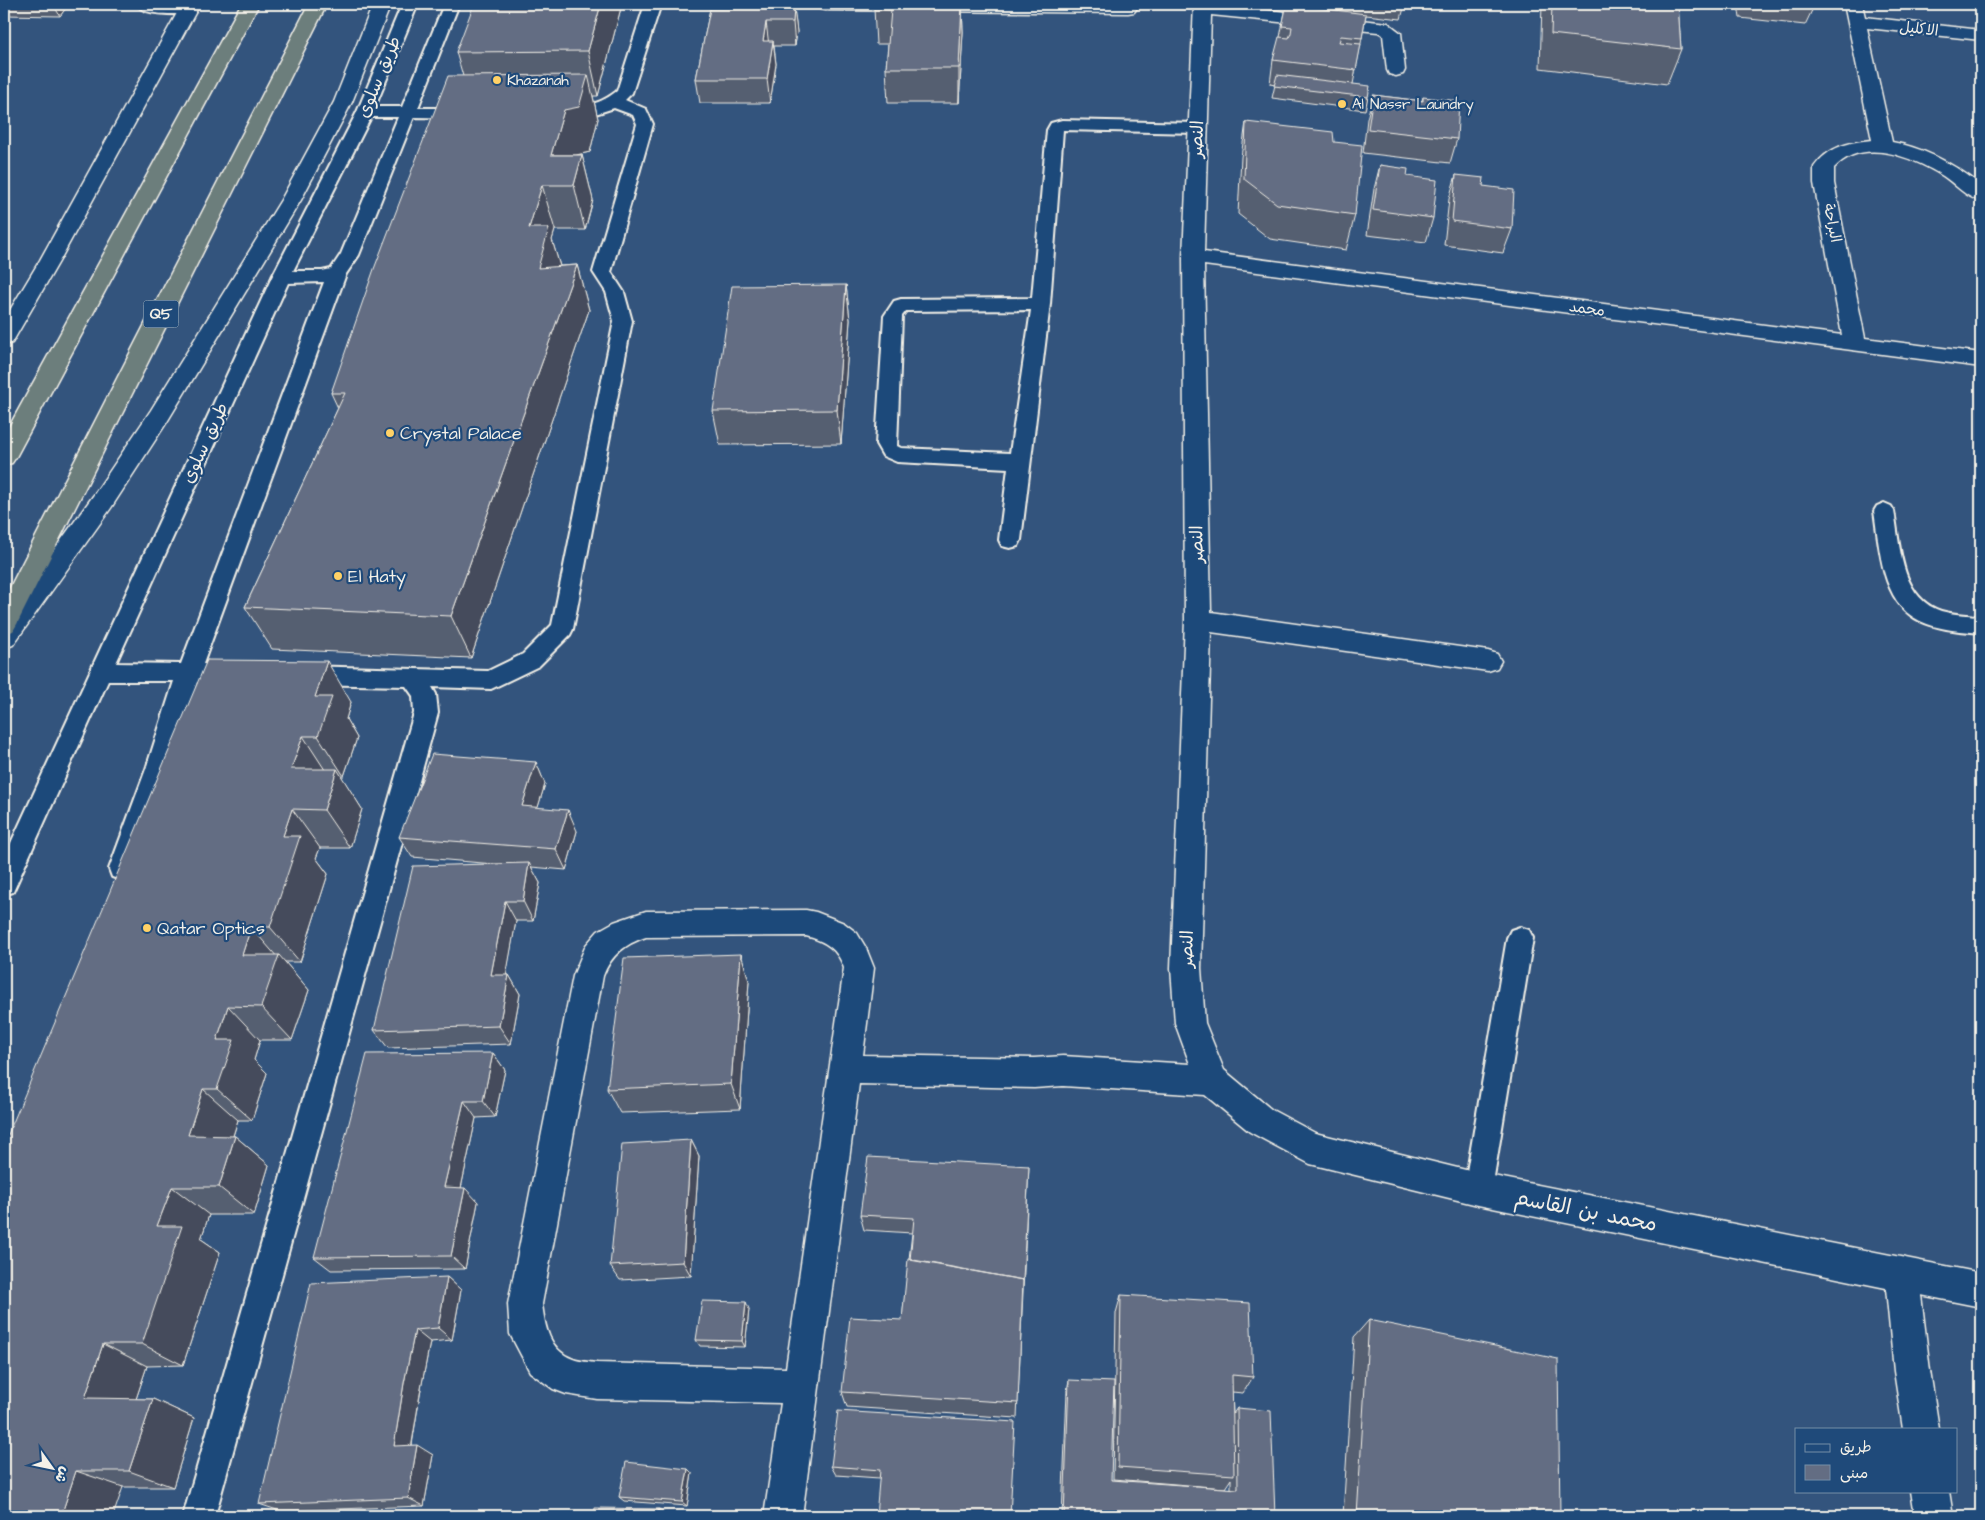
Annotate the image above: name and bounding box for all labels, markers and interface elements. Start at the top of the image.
street label: الاكليل [1898,17,1940,41]
street label: طريق سلوى [351,32,407,122]
place label: Khazanah [507,70,569,91]
marker: Khazanah [491,74,503,86]
place label: Al Nassr Laundry [1352,94,1474,116]
marker: Al Nassr Laundry [1336,98,1348,110]
street label: النصر [1184,120,1210,160]
street label: البراحة [1818,202,1846,244]
street label: محمد [1568,296,1606,322]
road number: Q5 [144,300,178,328]
street label: طريق سلوى [175,398,235,488]
place label: Crystal Palace [400,421,522,447]
marker: Crystal Palace [384,427,396,439]
street label: النصر [1184,525,1210,565]
place label: El Haty [348,564,406,590]
marker: El Haty [332,570,344,582]
place label: Qatar Optics [157,916,265,941]
marker: Qatar Optics [141,922,153,934]
street label: النصر [1174,930,1200,970]
street label: محمد بن القاسم [1512,1183,1660,1240]
legend [1795,1428,1958,1492]
text: طريق [1840,1437,1872,1458]
north arrow [28,1442,78,1492]
text: ش [49,1463,75,1486]
text: مبنى [1840,1463,1868,1484]

